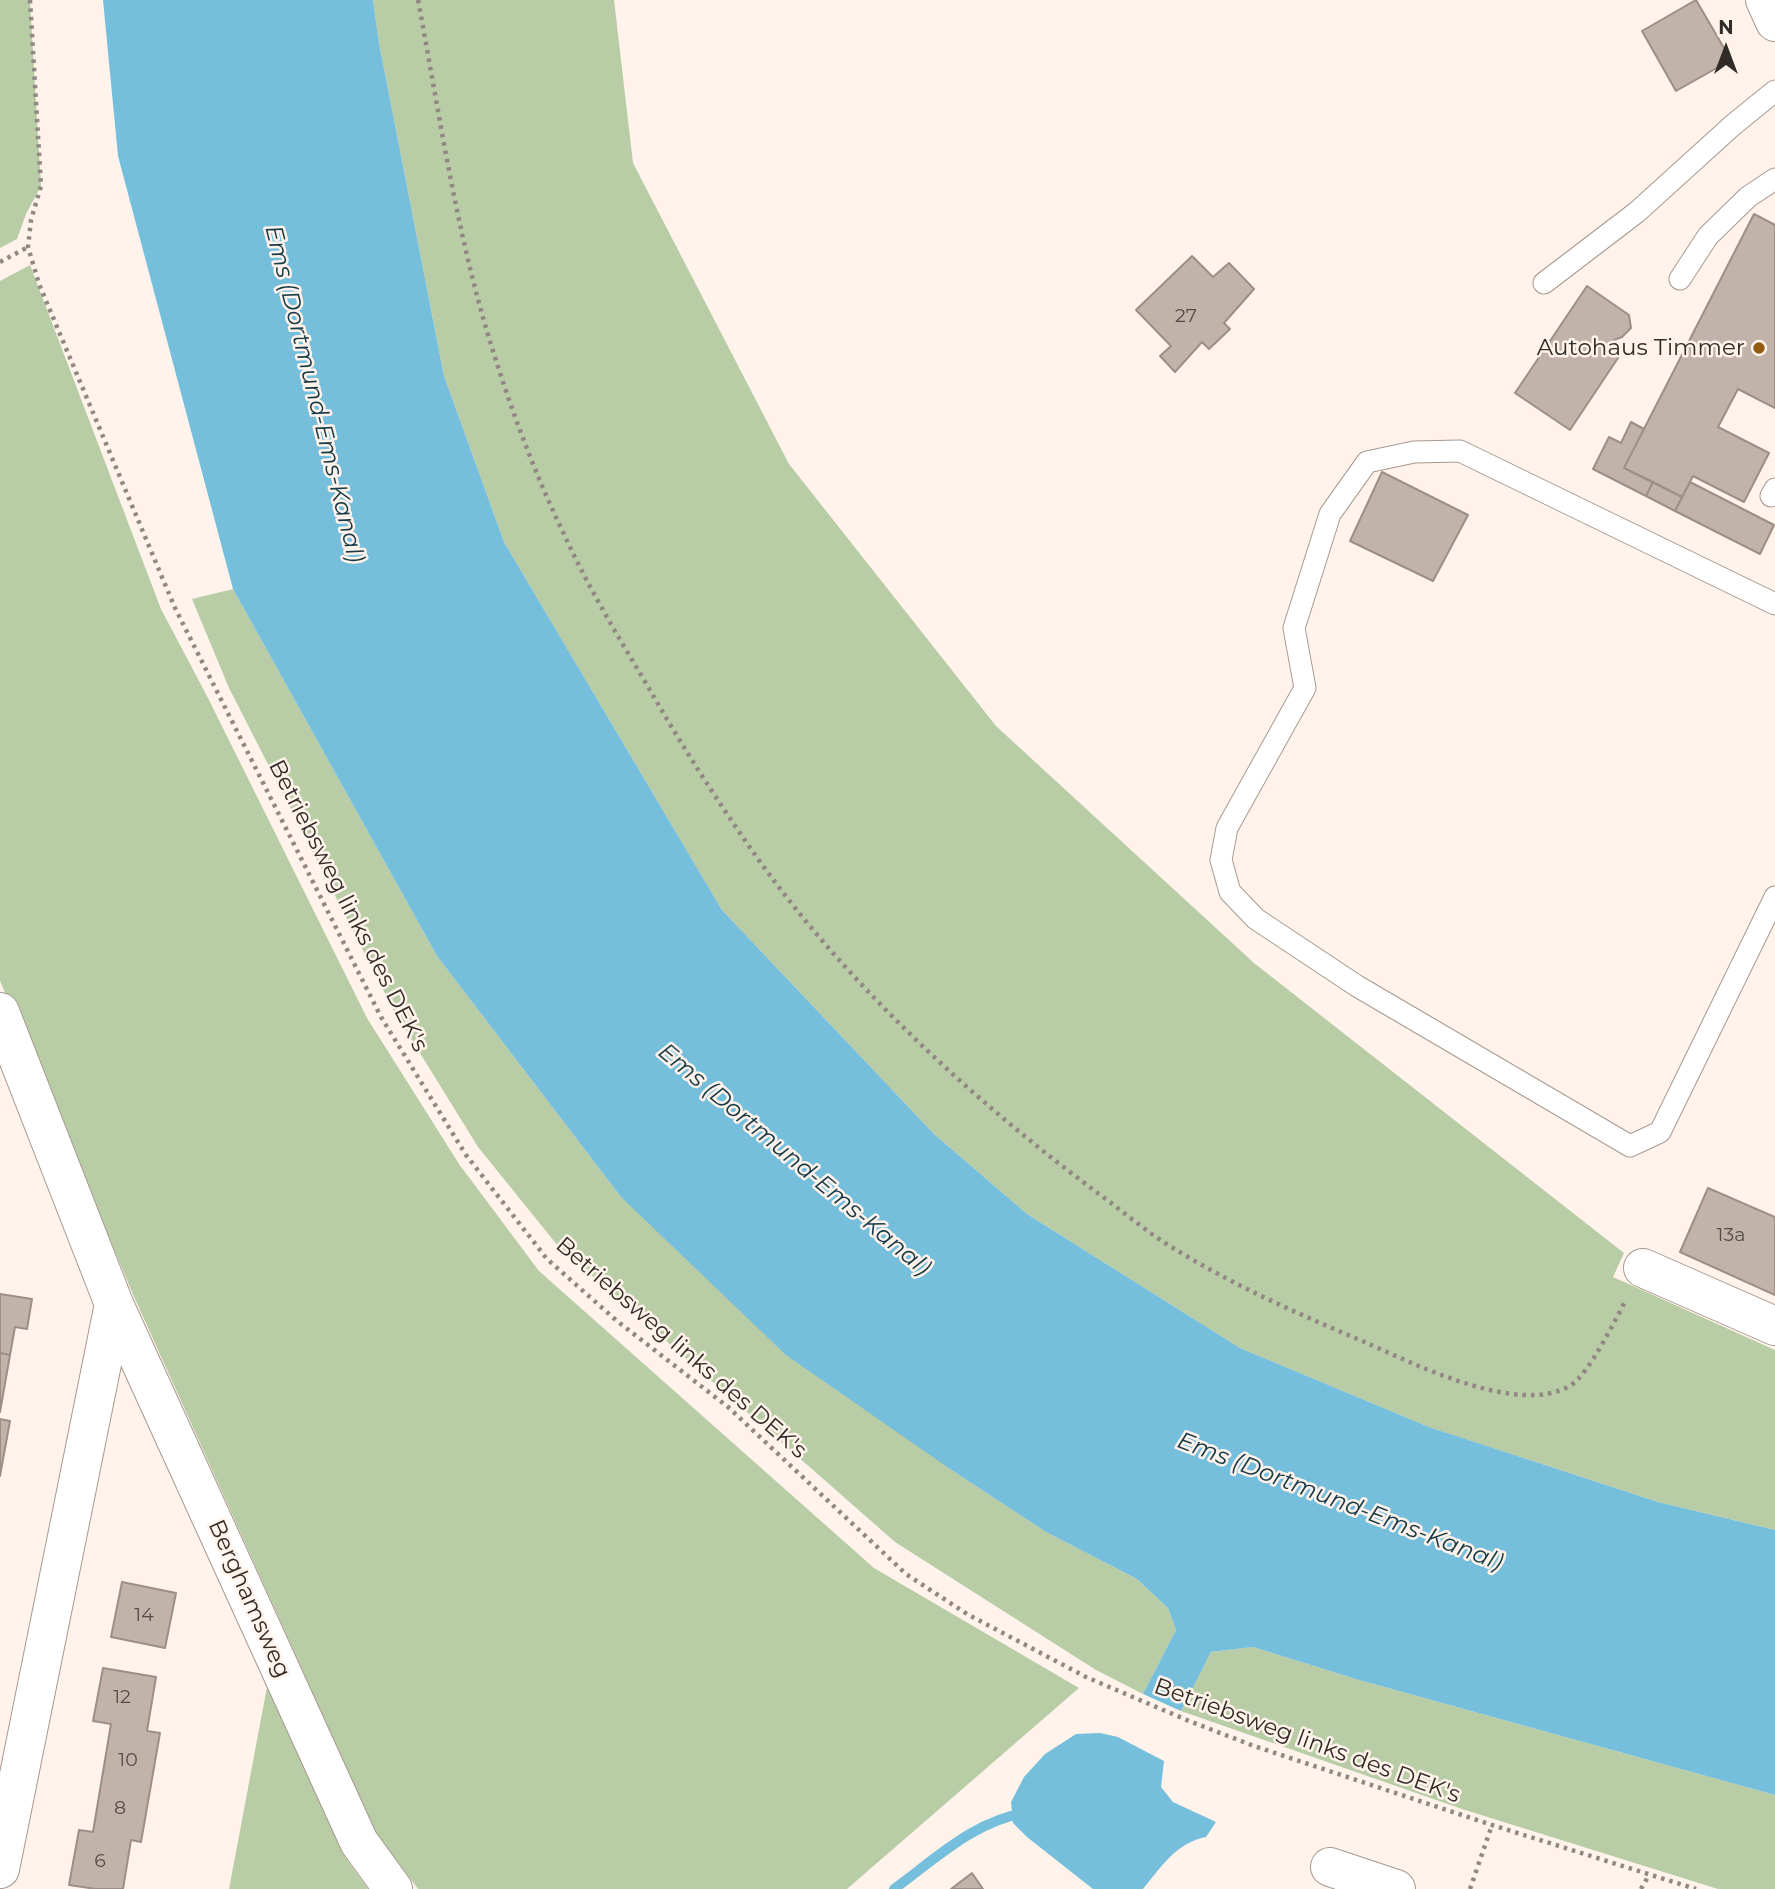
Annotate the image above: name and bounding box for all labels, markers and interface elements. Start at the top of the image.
north arrow [1691,14,1761,84]
text: N [1718,16,1734,39]
water label: Ems (Dortmund-Ems-Kanal) [258,222,370,566]
house number: 27 [1175,305,1197,327]
place label: Autohaus Timmer [1537,334,1745,362]
marker: Autohaus Timmer [1751,340,1767,356]
street label: Betriebsweg links des DEK's [262,756,434,1056]
water label: Ems (Dortmund-Ems-Kanal) [652,1038,936,1282]
house number: 13a [1717,1224,1745,1246]
street label: Betriebsweg links des DEK's [550,1231,812,1465]
water label: Ems (Dortmund-Ems-Kanal) [1173,1426,1507,1578]
street label: Berghamsweg [202,1516,296,1682]
house number: 14 [134,1604,154,1626]
street label: Betriebsweg links des DEK's [1150,1673,1464,1809]
house number: 12 [113,1686,131,1708]
house number: 10 [118,1749,138,1771]
house number: 8 [114,1797,126,1819]
house number: 6 [94,1850,106,1872]

